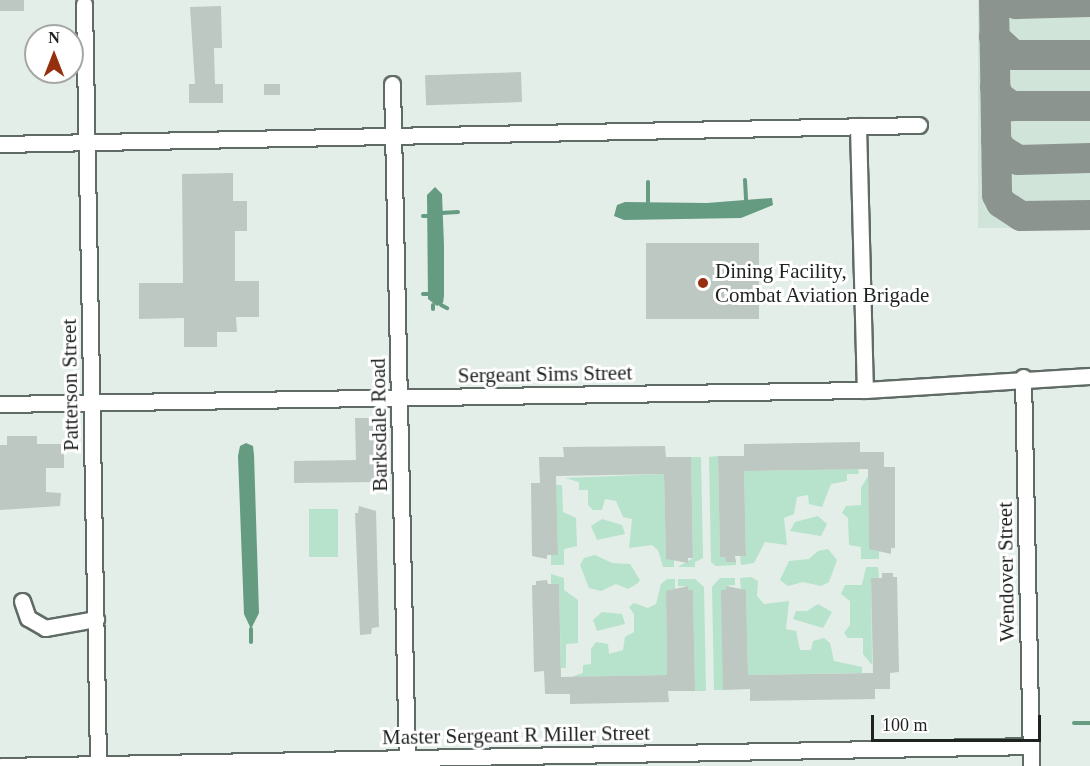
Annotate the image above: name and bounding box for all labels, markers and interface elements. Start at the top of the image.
north arrow [24,24,84,84]
text: N [48,29,60,46]
place label: Dining Facility, Combat Aviation Brigade [715,258,930,308]
marker: Dining Facility, Combat Aviation Brigade [696,276,710,290]
street label: Patterson Street [56,319,84,451]
street label: Barksdale Road [365,358,393,492]
street label: Sergeant Sims Street [457,360,633,388]
street label: Wendover Street [992,502,1020,642]
scale bar [874,703,1044,741]
text: 100 m [882,715,928,735]
street label: Master Sergeant R Miller Street [382,720,650,750]

